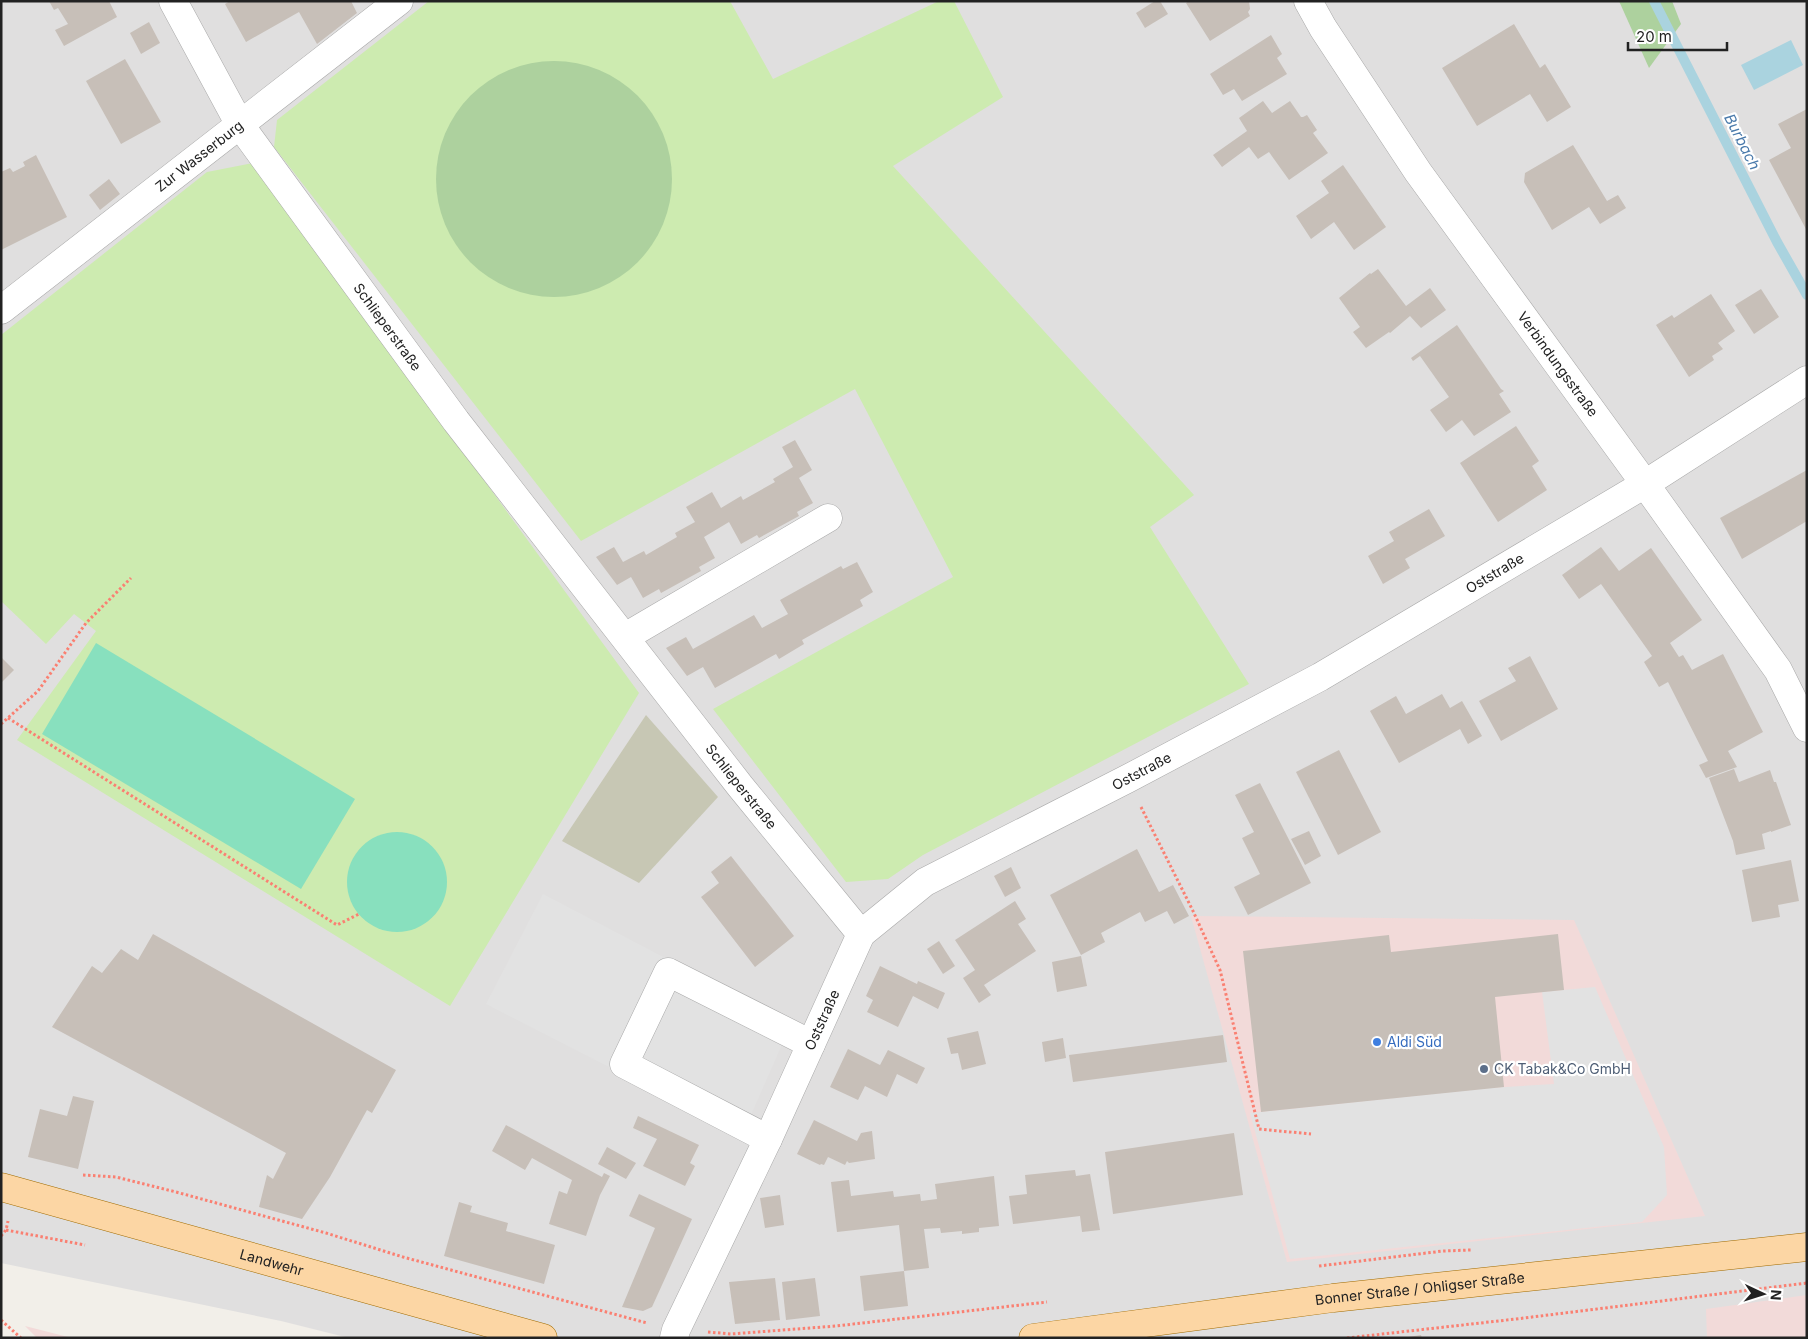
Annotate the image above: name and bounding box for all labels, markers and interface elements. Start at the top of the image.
scale bar [1628,20,1727,52]
text: 20 m [1636,27,1672,46]
water label: Burbach [1720,111,1765,173]
street label: Zur Wasserburg [152,116,246,195]
street label: Schlieperstraße [350,280,425,374]
street label: Verbindungsstraße [1514,308,1602,420]
street label: Oststraße [1462,549,1526,597]
street label: Schlieperstraße [702,740,781,832]
street label: Oststraße [1109,748,1174,793]
street label: Oststraße [800,987,843,1053]
place label: Aldi Süd [1387,1033,1442,1050]
marker: Aldi Süd [1371,1036,1383,1048]
place label: CK Tabak&Co GmbH [1494,1060,1631,1077]
marker: CK Tabak&Co GmbH [1478,1063,1490,1075]
street label: Landwehr [238,1245,306,1279]
street label: Bonner Straße / Ohligser Straße [1314,1268,1525,1308]
north arrow [1738,1269,1788,1319]
text: N [1768,1289,1785,1301]

